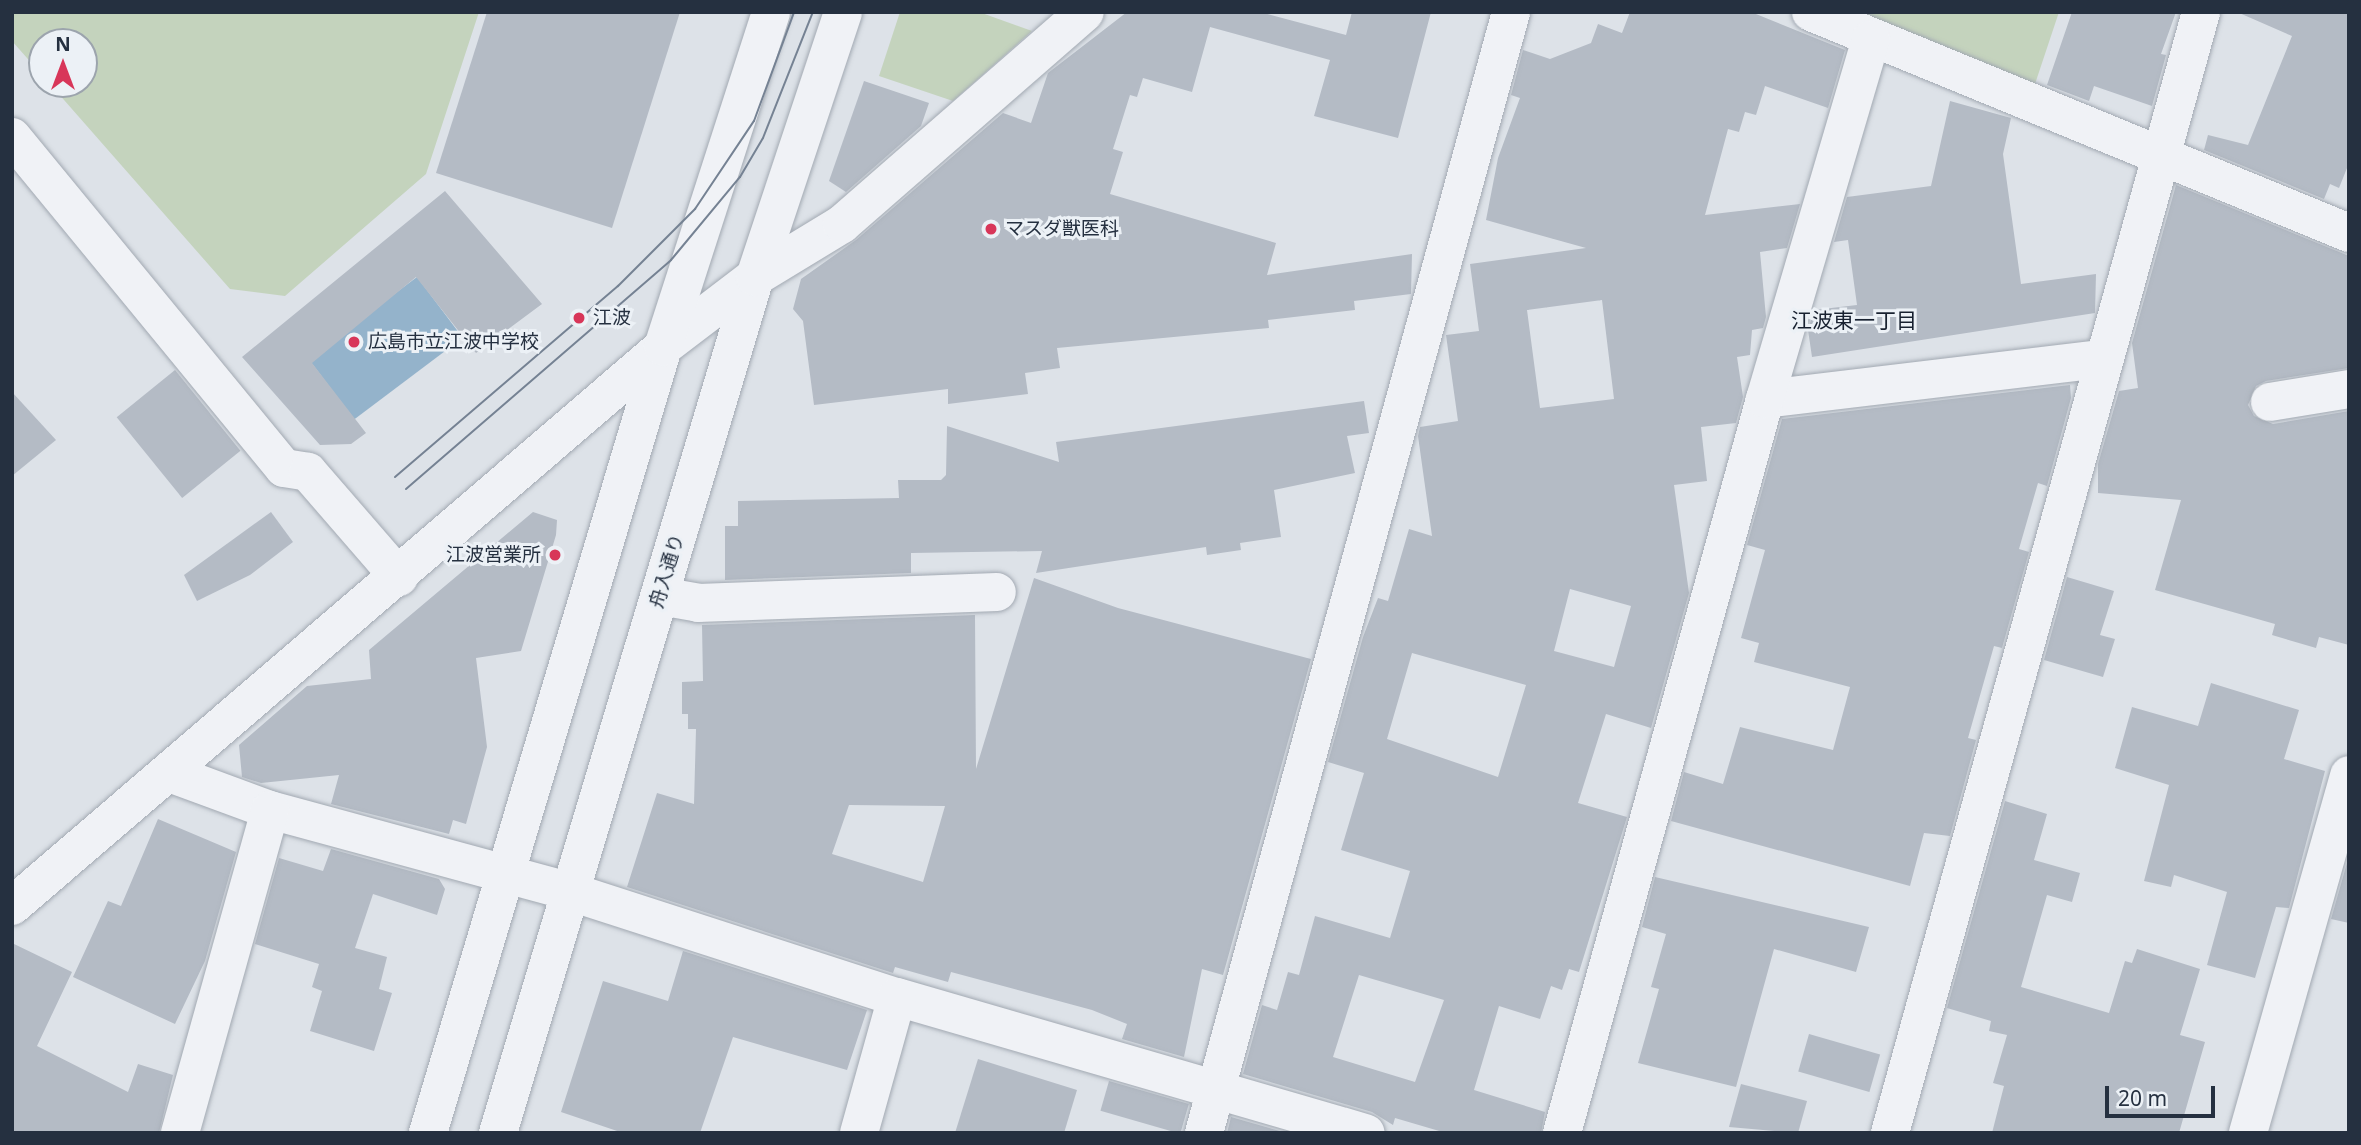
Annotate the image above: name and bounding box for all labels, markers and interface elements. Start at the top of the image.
north arrow [28,28,98,98]
text: N [55,31,71,57]
place label: マスダ獣医科 [1005,218,1119,240]
marker: マスダ獣医科 [983,221,999,237]
place label: 江波 [593,307,631,329]
district label: 江波東一丁目 [1791,307,1917,333]
marker: 江波 [571,310,587,326]
place label: 広島市立江波中学校 [368,331,539,353]
marker: 広島市立江波中学校 [346,334,362,350]
street label: 舟入通り [645,531,689,611]
place label: 江波営業所 [446,544,541,566]
marker: 江波営業所 [547,547,563,563]
scale bar [2109,1072,2219,1116]
text: 20 m [2118,1084,2167,1112]

